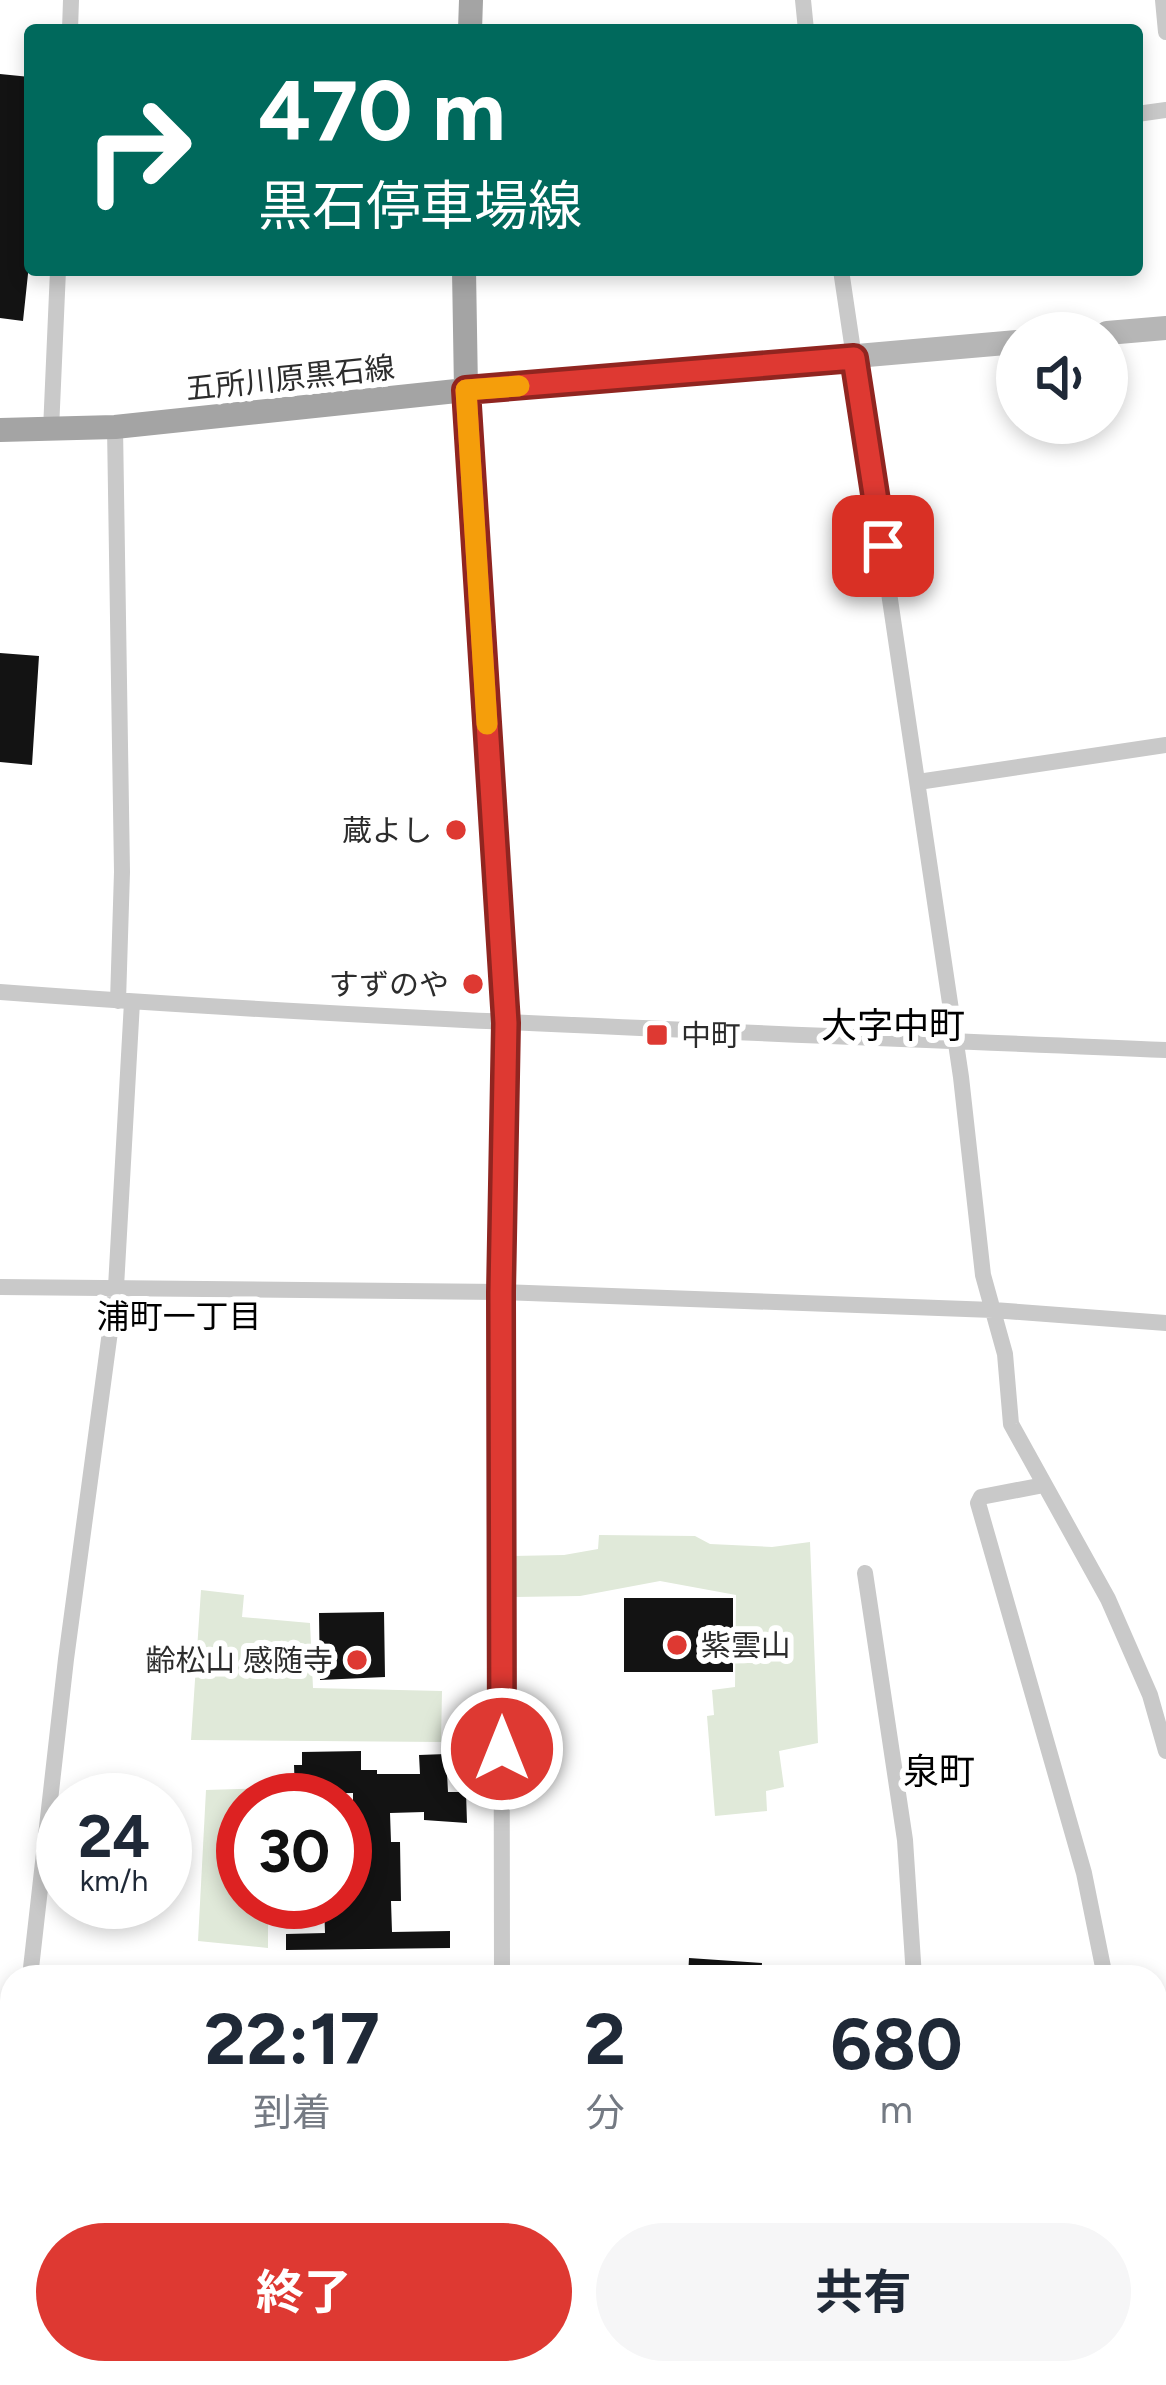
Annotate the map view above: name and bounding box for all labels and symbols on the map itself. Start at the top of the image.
street label: 五所川原黒石線 [184,349,396,407]
pin [832,495,934,597]
place label: 蔵よし [342,812,432,849]
marker: 蔵よし [443,817,469,843]
place label: すずのや [329,966,449,1003]
marker: すずのや [460,971,486,997]
district label: 大字中町 [821,1004,965,1047]
place label: 中町 [681,1017,741,1054]
marker: 中町 [644,1022,670,1048]
district label: 浦町一丁目 [97,1297,262,1336]
place label: 紫雲山 [701,1627,791,1664]
marker: 紫雲山 [664,1632,690,1658]
place label: 齢松山 感随寺 [146,1642,333,1679]
marker: 齢松山 感随寺 [344,1647,370,1673]
position arrow [439,1686,565,1812]
district label: 泉町 [903,1750,975,1793]
speed limit sign: 30 [216,1773,372,1929]

